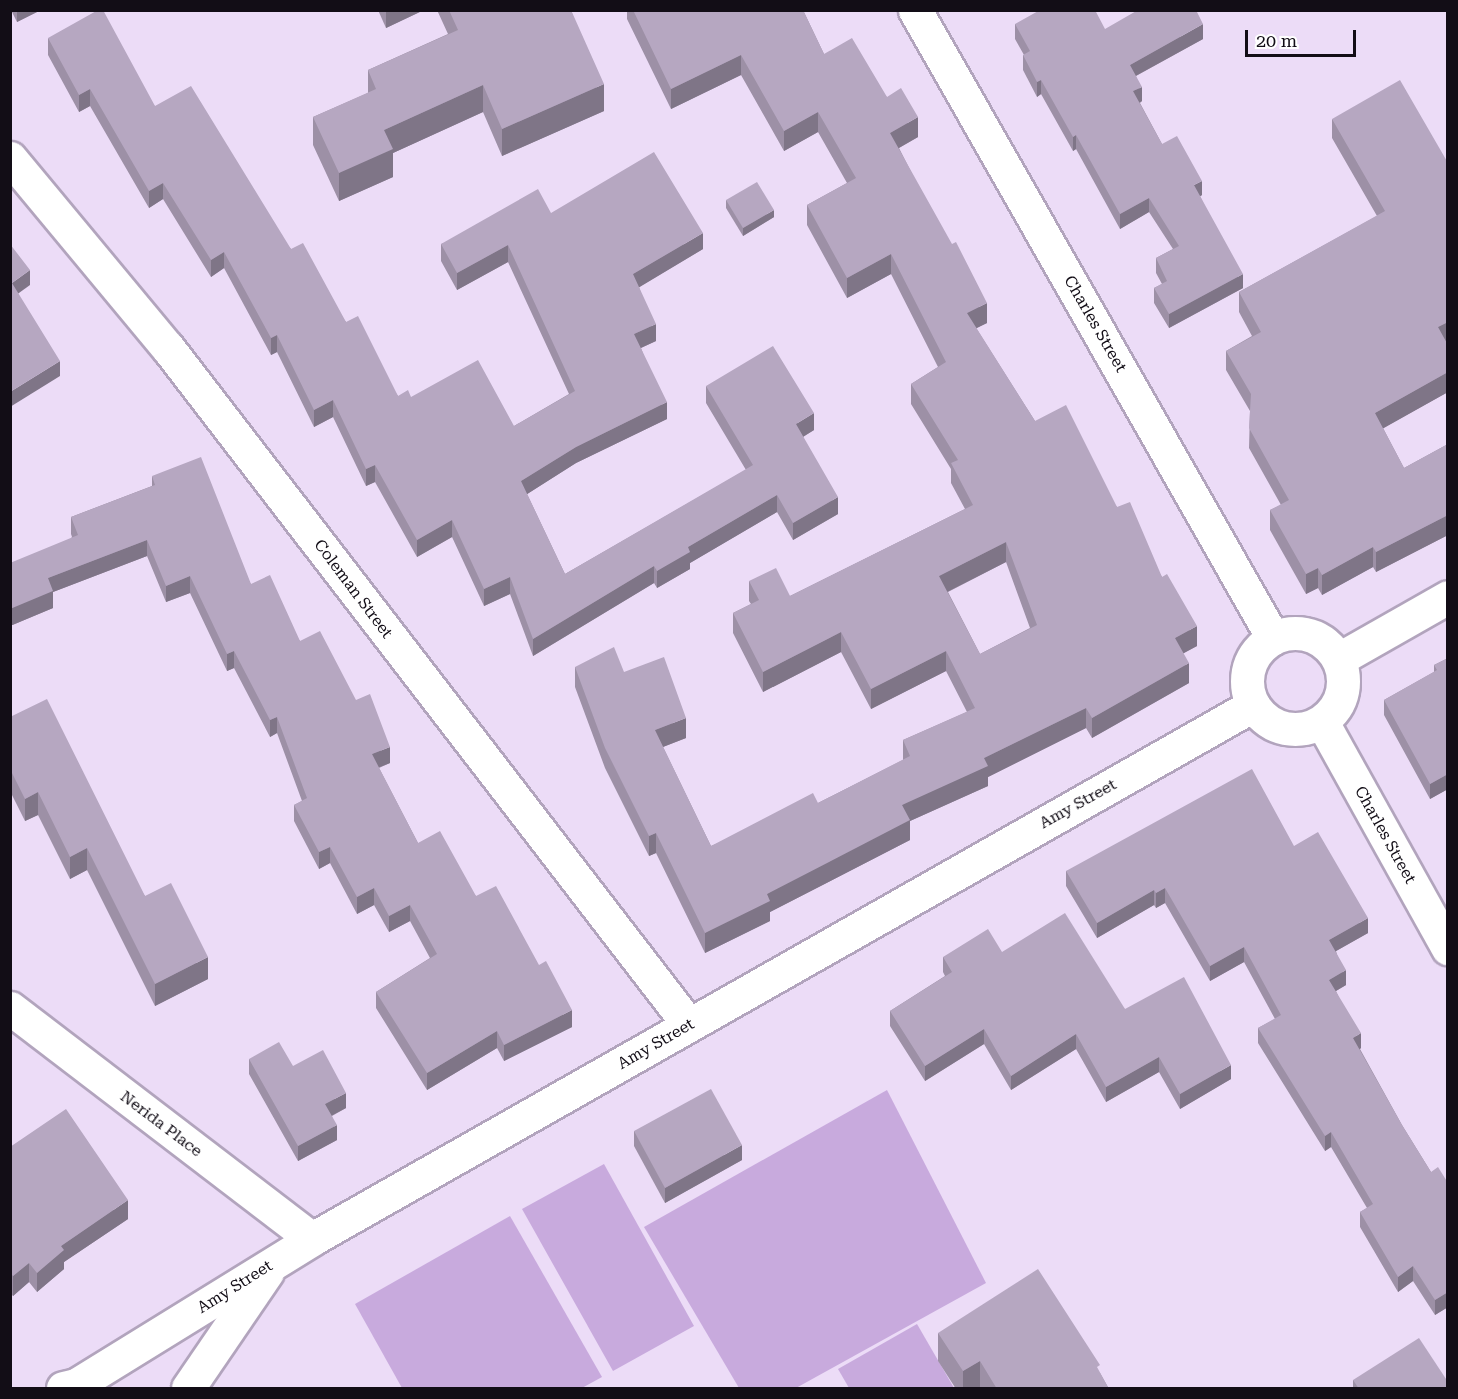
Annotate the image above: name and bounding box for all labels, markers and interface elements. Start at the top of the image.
scale bar [1248,18,1359,56]
text: 20 m [1256,30,1297,51]
street label: Charles Street [1060,272,1130,376]
street label: Coleman Street [310,536,396,642]
street label: Amy Street [1036,775,1120,833]
street label: Charles Street [1350,783,1420,887]
street label: Amy Street [614,1014,698,1074]
street label: Nerida Place [116,1087,206,1161]
street label: Amy Street [194,1256,276,1318]

